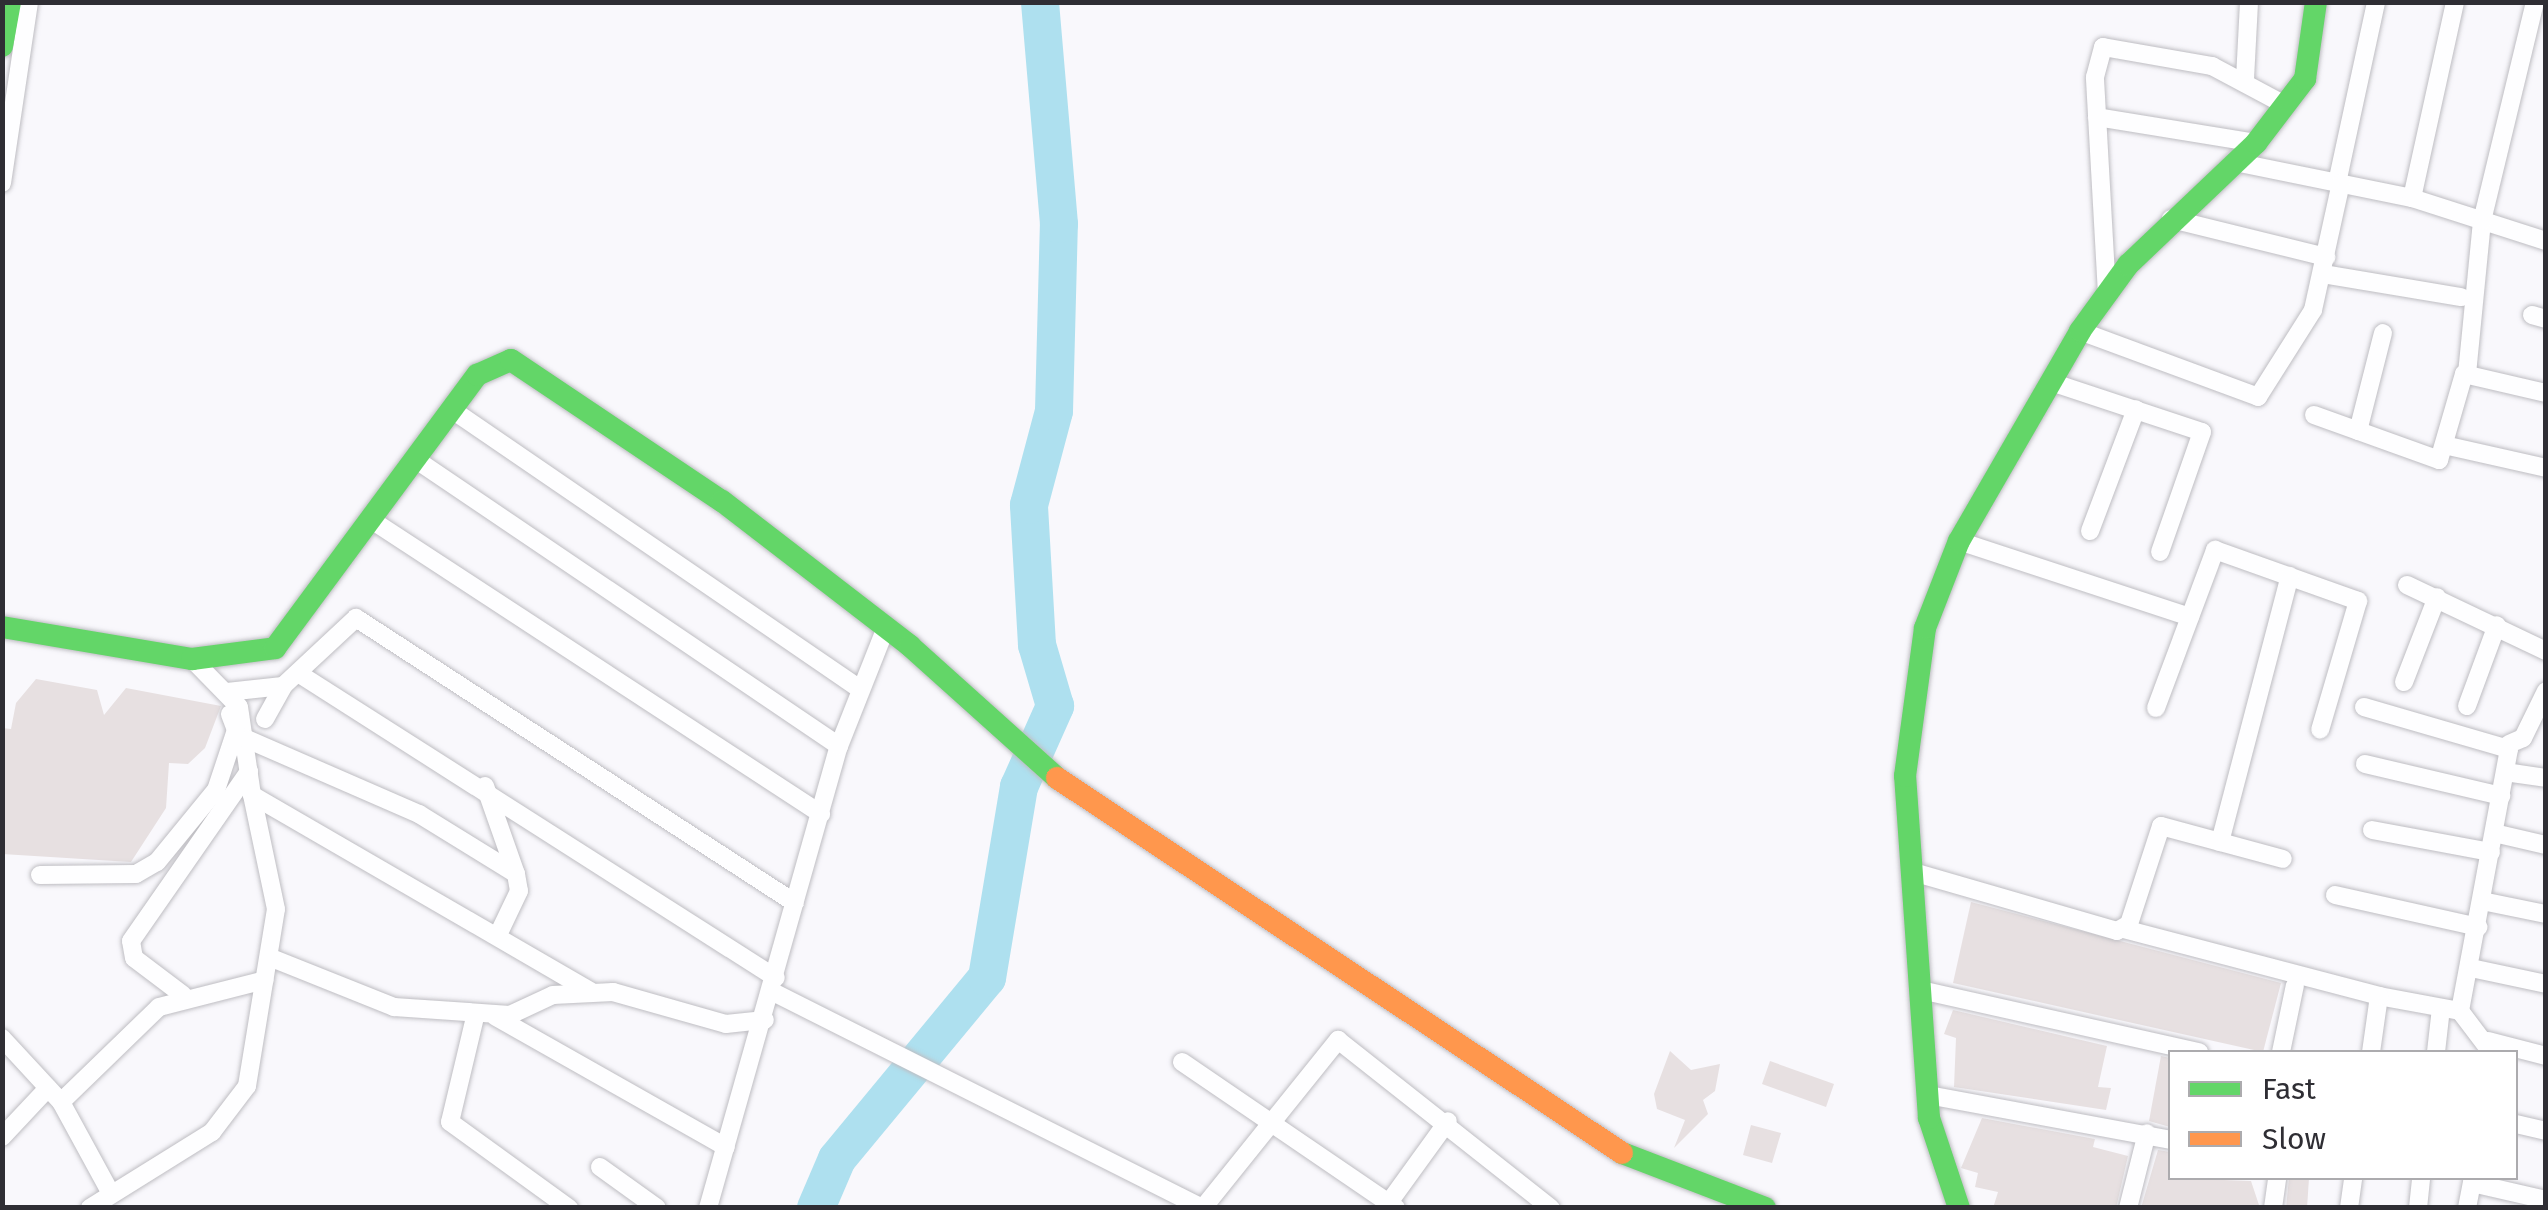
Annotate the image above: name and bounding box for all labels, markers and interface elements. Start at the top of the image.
legend [2168,1050,2518,1180]
text: Fast [2262,1071,2316,1107]
text: Slow [2262,1121,2326,1157]

